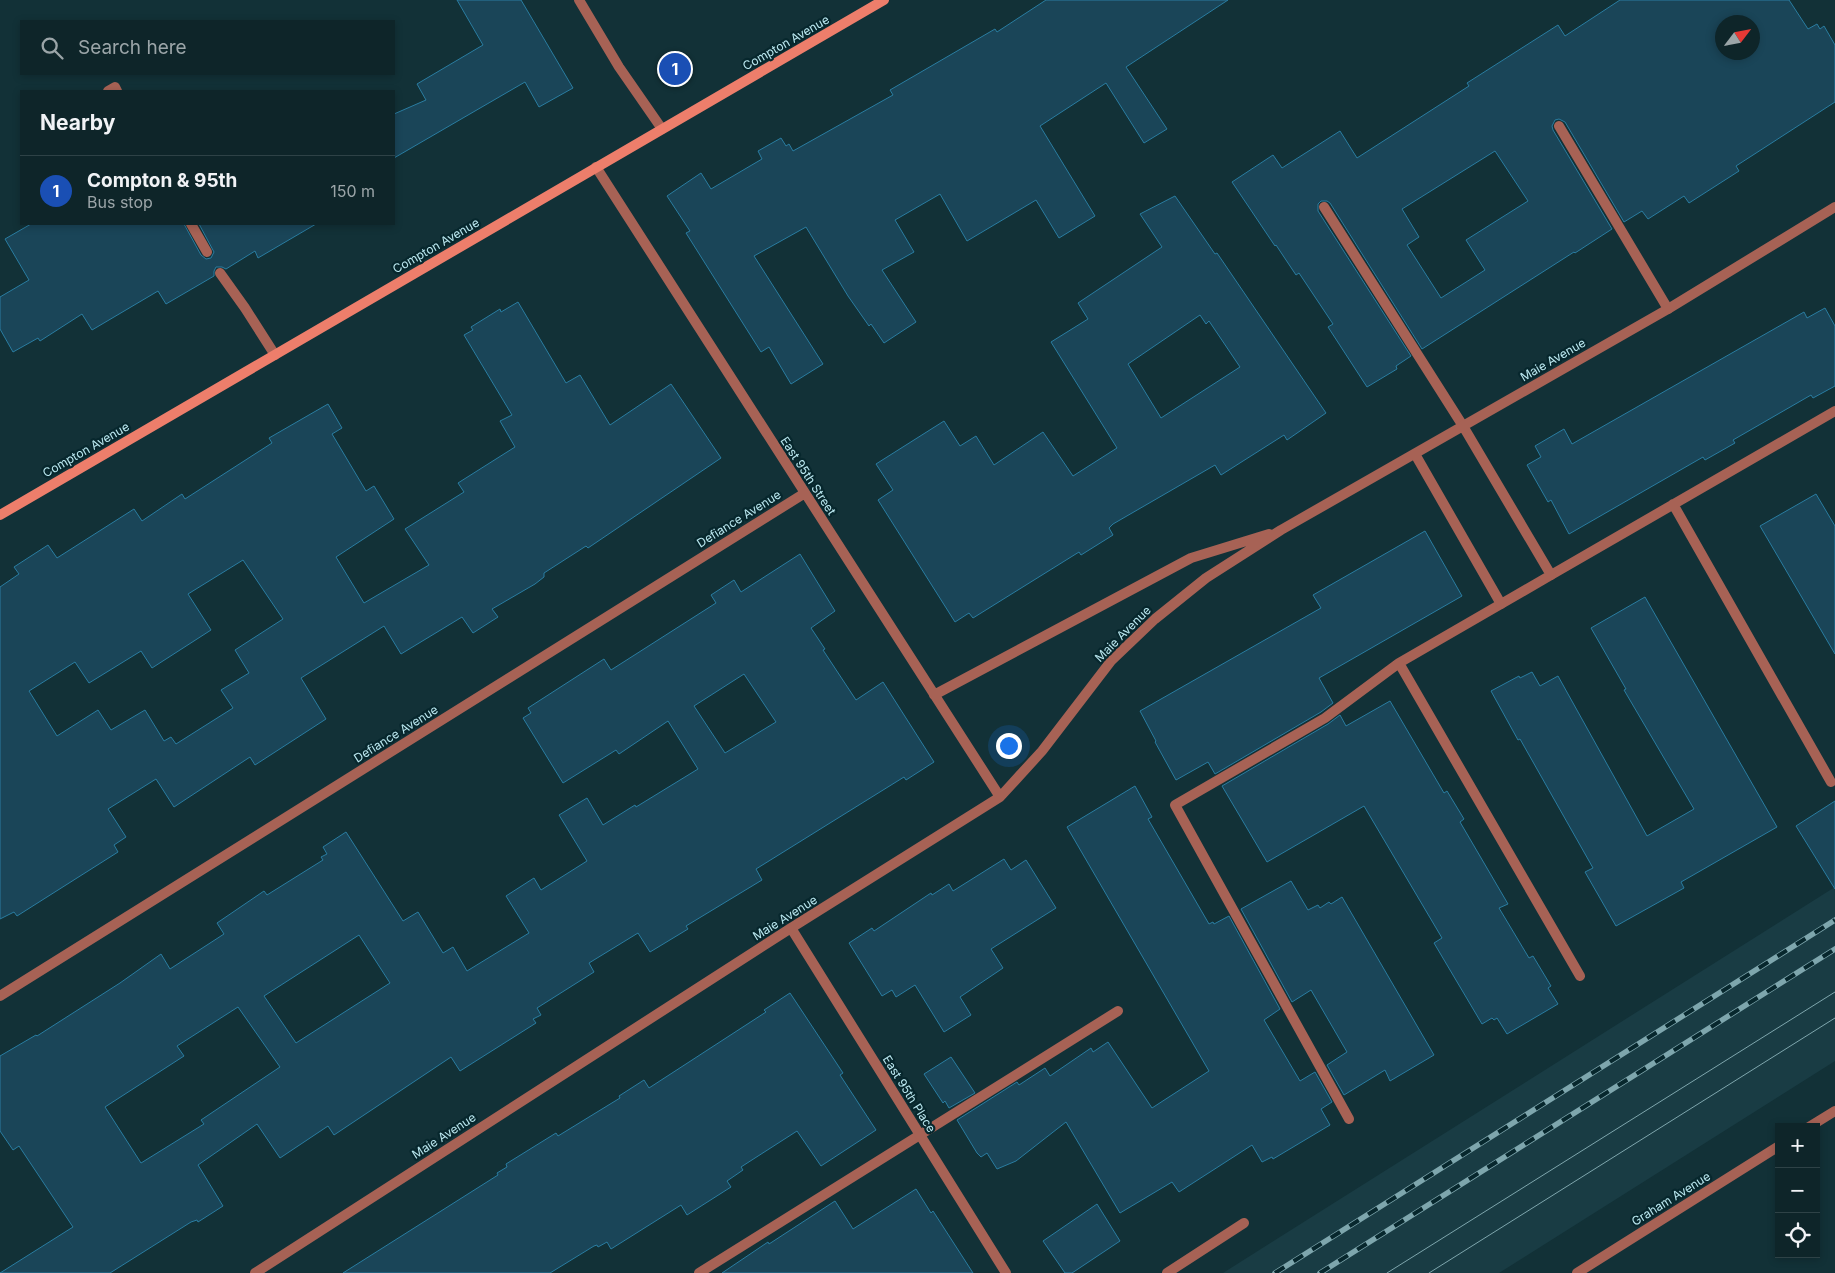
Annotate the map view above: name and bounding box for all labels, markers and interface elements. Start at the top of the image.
street label: Compton Avenue [740,12,832,73]
north arrow [1715,15,1760,60]
search box [20,20,395,75]
icon: search [38,34,66,62]
text: Search here [78,36,187,59]
pin: 1 [659,50,691,88]
text: Nearby [40,110,115,135]
text: Compton & 95th [87,169,237,192]
text: 1 [53,181,59,201]
text: 150 m [330,181,375,201]
text: Bus stop [87,192,153,212]
street label: Compton Avenue [390,215,482,276]
street label: Maie Avenue [1517,335,1588,384]
street label: Compton Avenue [40,419,132,480]
street label: East 95th Street [777,434,839,518]
street label: Defiance Avenue [694,487,784,550]
street label: Maie Avenue [1092,603,1154,665]
street label: Defiance Avenue [351,702,441,765]
your location [996,733,1022,759]
street label: Maie Avenue [750,892,820,943]
street label: East 95th Place [880,1052,939,1135]
street label: Maie Avenue [409,1109,478,1162]
map controls [1775,1123,1820,1258]
button: + [1775,1123,1820,1168]
street label: Graham Avenue [1629,1168,1713,1229]
button: − [1775,1168,1820,1213]
button: locate [1775,1213,1820,1258]

